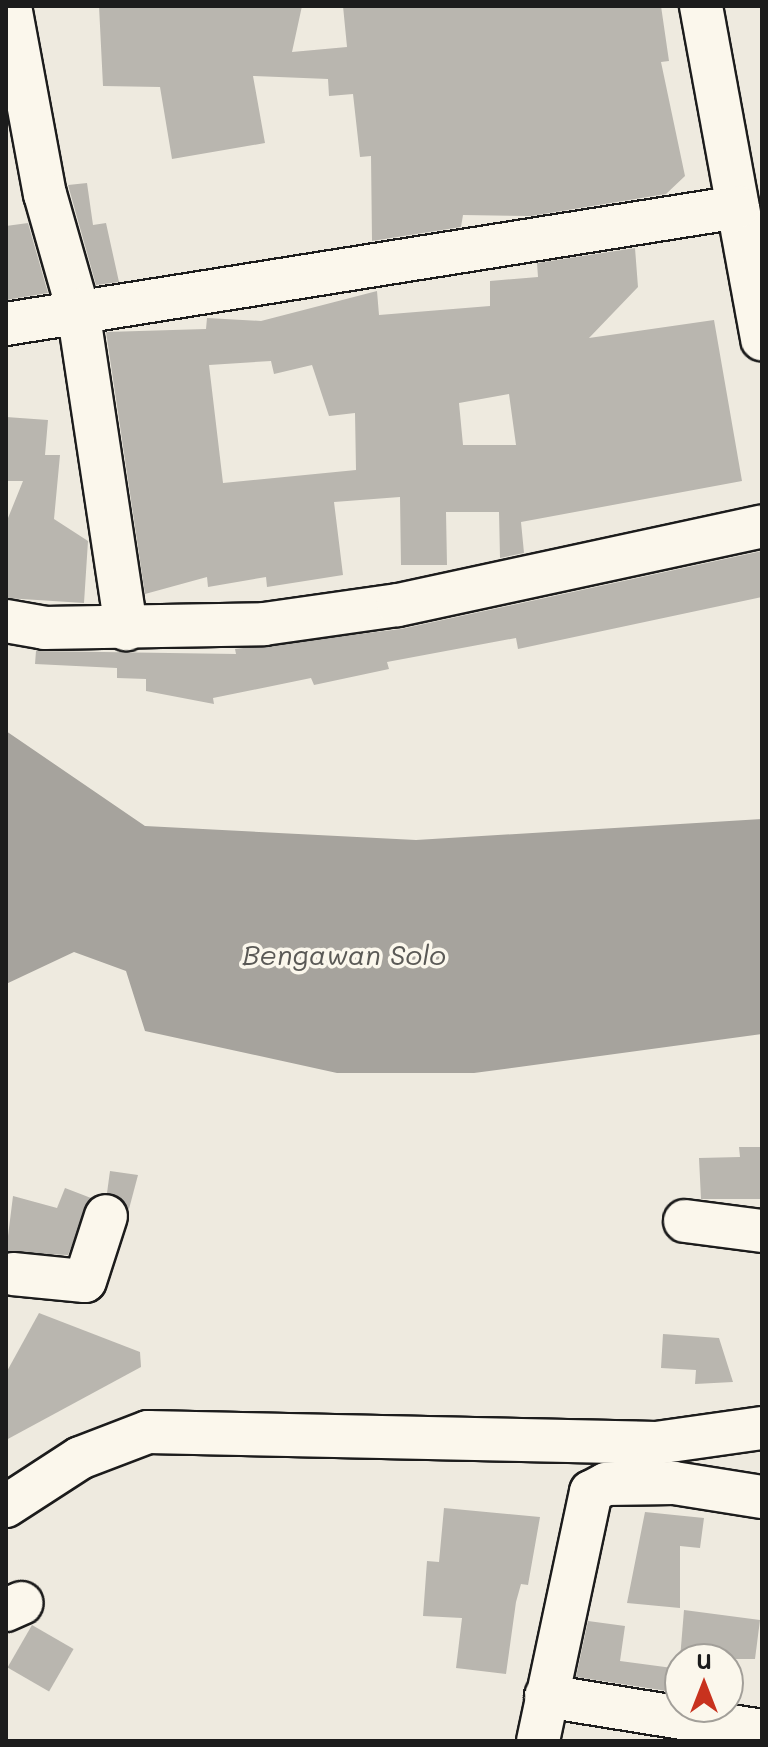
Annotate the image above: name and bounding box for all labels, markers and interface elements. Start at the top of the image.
water label: Bengawan Solo [242,937,446,971]
north arrow [664,1643,744,1723]
text: U [696,1646,712,1675]

